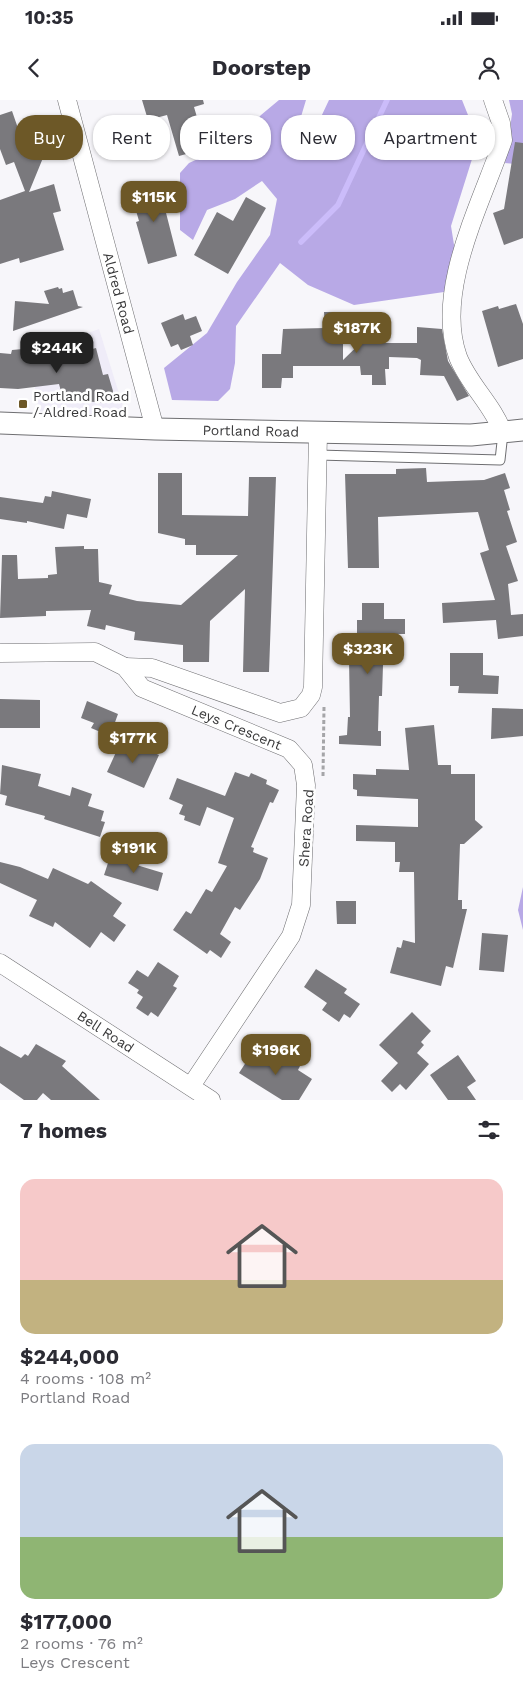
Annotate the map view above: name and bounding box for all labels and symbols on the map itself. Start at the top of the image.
pin: $115K [119,180,189,223]
street label: Aldred Road [100,251,137,336]
pin: $187K [322,312,392,354]
pin: $244K [22,332,92,374]
place label: Portland Road / Aldred Road [33,388,130,420]
marker: Portland Road / Aldred Road [17,398,29,410]
street label: Portland Road [202,422,299,440]
pin: $323K [333,632,403,675]
street label: Leys Crescent [189,701,284,753]
pin: $177K [98,722,168,764]
street label: Shera Road [295,789,317,867]
pin: $191K [99,832,169,874]
street label: Bell Road [74,1007,137,1056]
pin: $196K [241,1034,311,1076]

